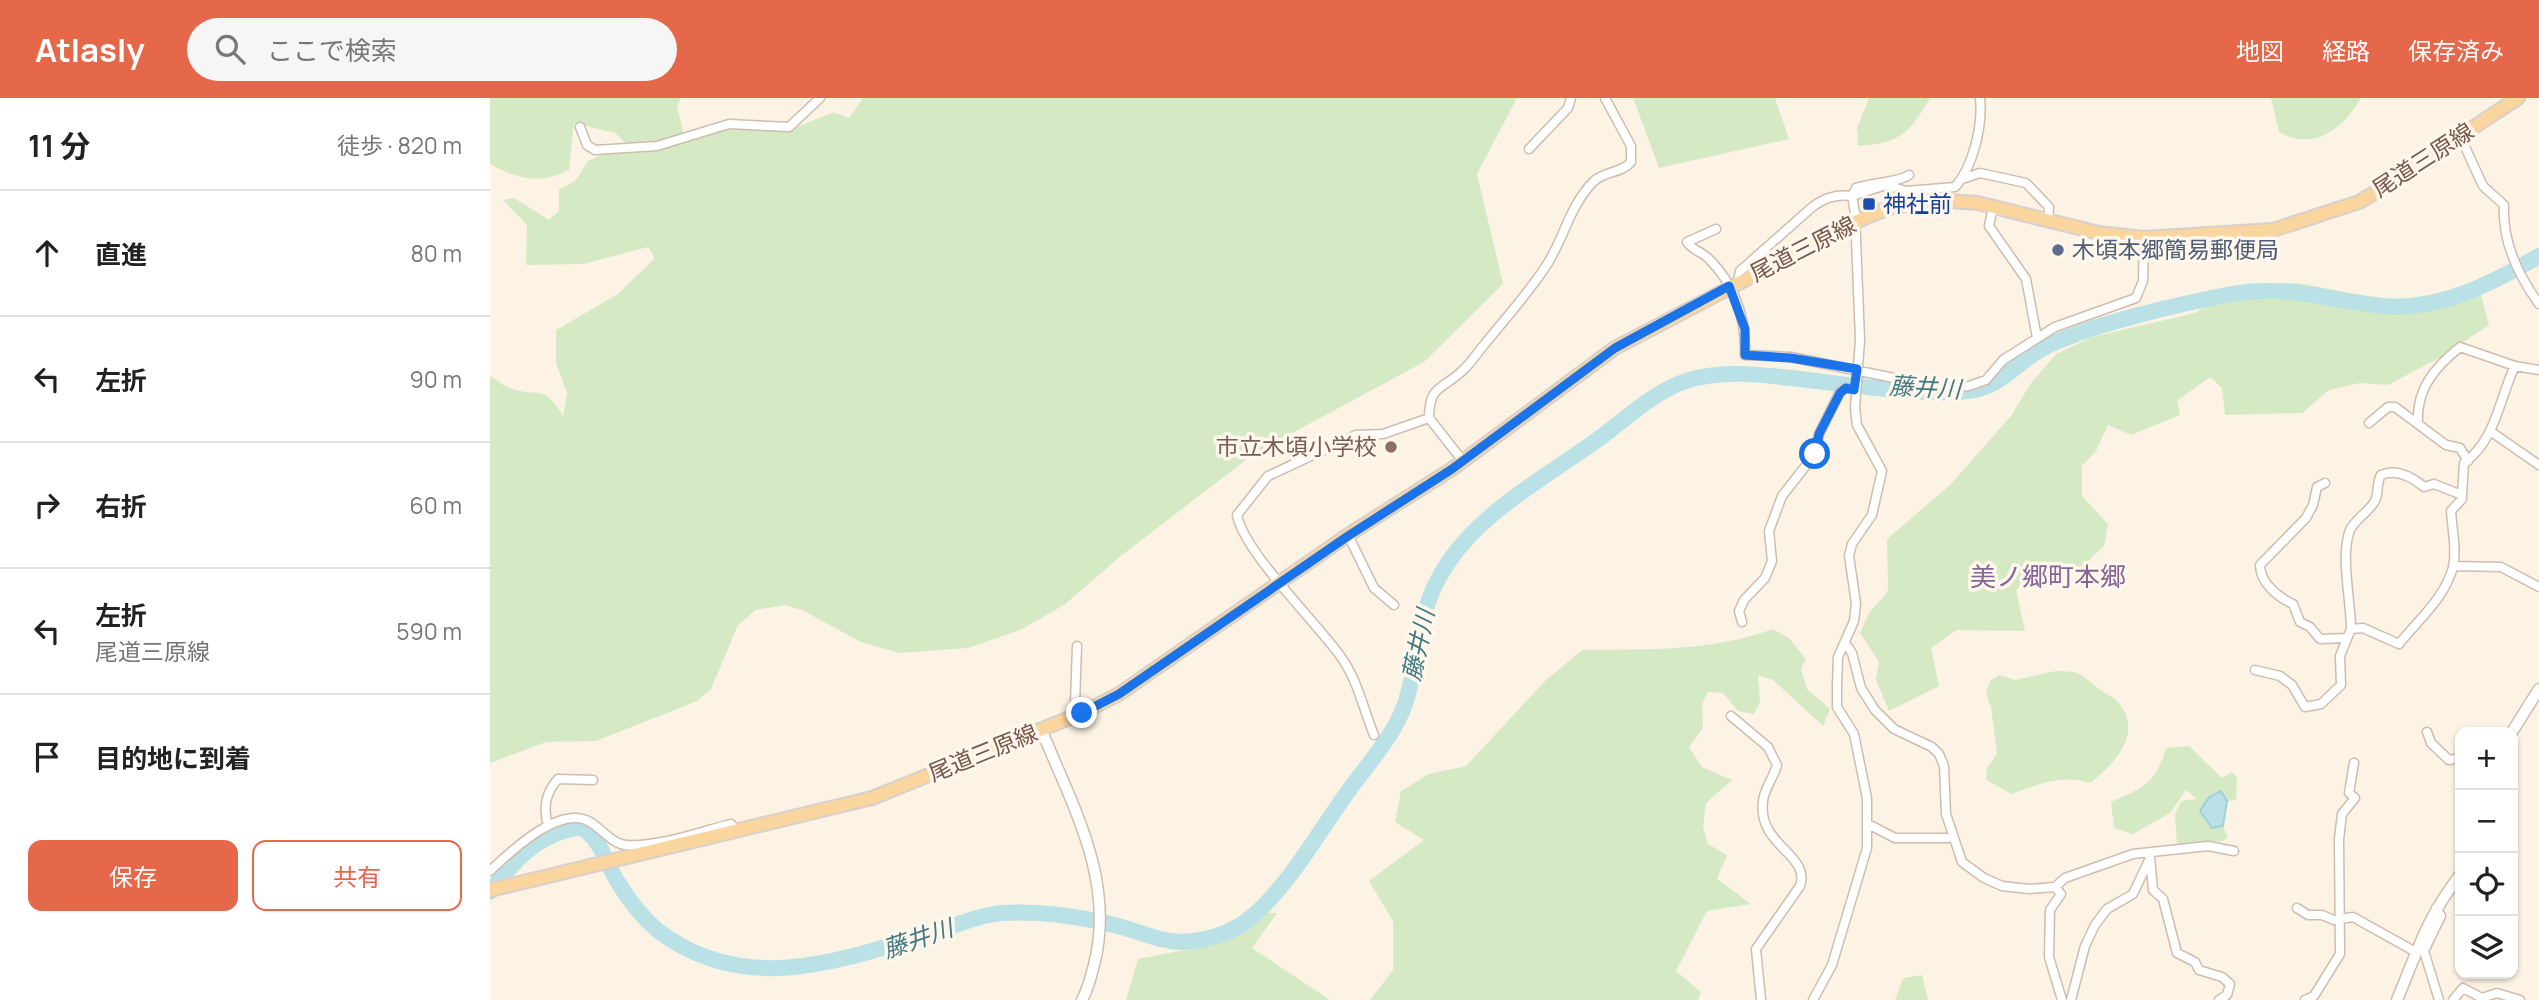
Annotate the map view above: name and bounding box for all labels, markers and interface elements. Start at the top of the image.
search box [187,18,677,81]
text: Atlasly [35,27,145,72]
icon: search [211,30,249,68]
text: ここで検索 [267,32,397,68]
text: 地図 [2236,34,2284,67]
text: 経路 [2322,34,2370,67]
text: 保存済み [2408,34,2504,67]
street label: 尾道三原線 [2366,114,2479,204]
text: 11 分 [28,125,90,166]
text: 徒歩 · 820 m [337,129,462,161]
place label: 神社前 [1883,187,1952,219]
marker: 神社前 [1861,196,1877,212]
street label: 尾道三原線 [1744,208,1861,288]
place label: 木頃本郷簡易郵便局 [2072,233,2279,265]
icon: ahead [28,234,66,272]
text: 直進 [95,236,147,272]
text: 80 m [411,237,462,269]
marker: 木頃本郷簡易郵便局 [2050,242,2066,258]
icon: left [28,360,66,398]
text: 左折 [95,362,147,398]
text: 90 m [410,363,462,395]
water label: 藤井川 [1888,368,1965,405]
place label: 市立木頃小学校 [1216,430,1377,462]
route start [1799,438,1830,469]
marker: 市立木頃小学校 [1383,439,1399,455]
icon: right [28,486,66,524]
text: 右折 [95,488,147,524]
text: 60 m [410,489,462,521]
district label: 美ノ郷町本郷 [1970,558,2126,594]
text: 左折 [95,597,147,633]
water label: 藤井川 [1394,603,1442,683]
icon: left [28,612,66,650]
text: 590 m [396,615,462,647]
text: 尾道三原線 [95,635,210,667]
route end [1066,697,1097,728]
street label: 尾道三原線 [923,716,1042,788]
map controls [2455,727,2518,979]
button: + [2455,727,2518,790]
icon: arrive [28,738,66,776]
text: 目的地に到着 [95,740,251,776]
button: − [2455,790,2518,853]
button: 保存 [28,840,238,911]
button: 共有 [252,840,462,911]
button: locate [2455,853,2518,916]
water label: 藤井川 [878,909,960,965]
button: layers [2455,916,2518,979]

